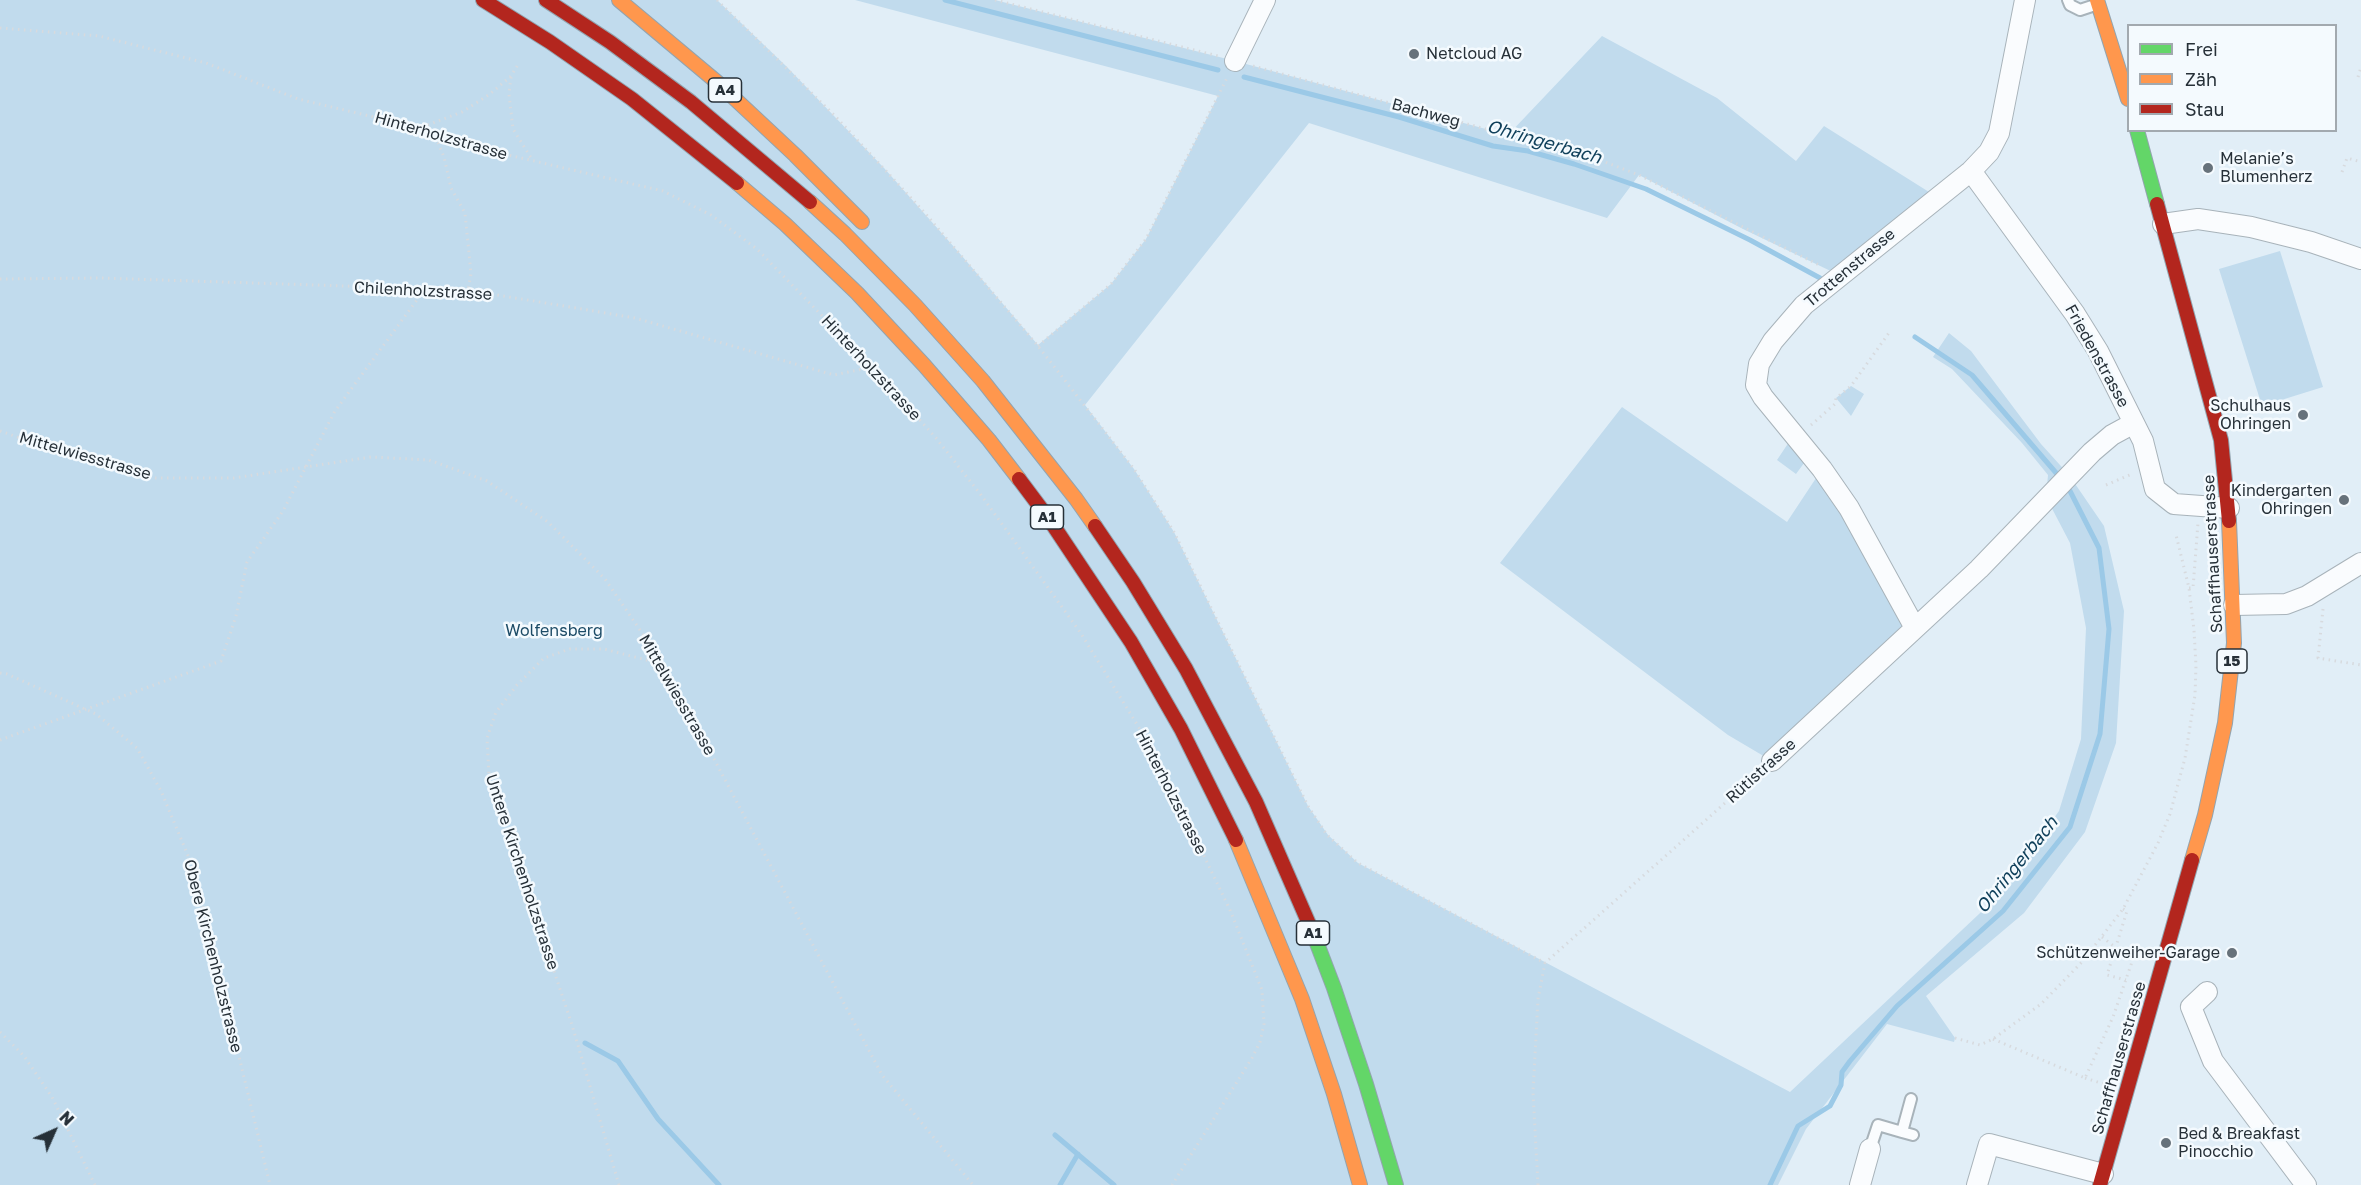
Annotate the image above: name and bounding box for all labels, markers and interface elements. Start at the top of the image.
legend [2127,24,2337,132]
text: Frei [2185,38,2218,60]
place label: Netcloud AG [1426,44,1522,64]
marker: Netcloud AG [1407,47,1421,61]
text: Zäh [2185,68,2217,90]
road number: A4 [708,78,742,102]
street label: Bachweg [1390,95,1462,131]
text: Stau [2185,98,2224,120]
street label: Hinterholzstrasse [372,108,510,164]
water label: Ohringerbach [1484,115,1604,169]
place label: Melanie’s Blumenherz [2220,149,2312,187]
marker: Melanie’s Blumenherz [2201,161,2215,175]
street label: Trottenstrasse [1801,225,1899,311]
street label: Chilenholzstrasse [353,278,493,304]
street label: Friedenstrasse [2061,301,2133,411]
street label: Hinterholzstrasse [817,311,925,425]
place label: Schulhaus Ohringen [2210,396,2291,434]
marker: Schulhaus Ohringen [2296,408,2310,422]
street label: Mittelwiesstrasse [17,428,153,484]
street label: Schaffhauserstrasse [2199,474,2227,634]
place label: Kindergarten Ohringen [2231,481,2332,519]
marker: Kindergarten Ohringen [2337,493,2351,507]
road number: A1 [1030,505,1064,529]
park label: Wolfensberg [505,621,603,641]
street label: Mittelwiesstrasse [635,631,719,759]
road number: 15 [2217,649,2247,673]
street label: Hinterholzstrasse [1131,727,1211,857]
street label: Rütistrasse [1722,735,1800,807]
street label: Untere Kirchenholzstrasse [481,772,563,972]
water label: Ohringerbach [1971,812,2063,918]
street label: Obere Kirchenholzstrasse [180,857,246,1055]
road number: A1 [1296,921,1330,945]
place label: Schützenweiher-Garage [2036,943,2220,963]
marker: Schützenweiher-Garage [2225,946,2239,960]
street label: Schaffhauserstrasse [2088,979,2150,1137]
north arrow [24,1101,84,1161]
text: N [55,1107,78,1130]
place label: Bed & Breakfast Pinocchio [2178,1124,2300,1162]
marker: Bed & Breakfast Pinocchio [2159,1136,2173,1150]

